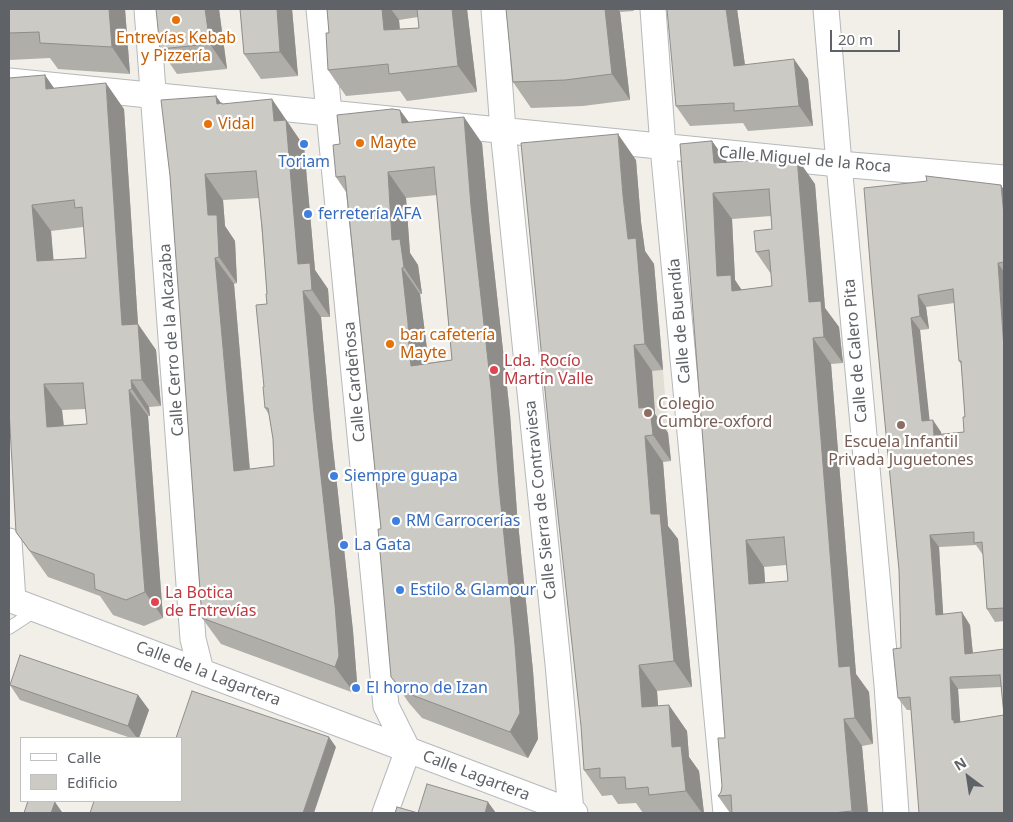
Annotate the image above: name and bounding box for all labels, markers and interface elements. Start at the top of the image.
marker: Entrevías Kebab y Pizzería [170,14,182,26]
scale bar [833,20,903,52]
place label: Entrevías Kebab y Pizzería [116,28,236,66]
text: 20 m [838,29,873,49]
place label: Vidal [218,114,255,134]
marker: Vidal [202,118,214,130]
place label: Mayte [370,133,416,153]
marker: Mayte [354,137,366,149]
marker: Toriam [298,138,310,150]
street label: Calle Miguel de la Roca [718,143,892,177]
place label: Toriam [278,152,330,172]
place label: ferretería AFA [318,204,422,224]
marker: ferretería AFA [302,208,314,220]
street label: Calle Cerro de la Alcazaba [156,243,188,437]
street label: Calle de Buendía [665,258,695,384]
street label: Calle de Calero Pita [840,278,872,424]
street label: Calle Cardeñosa [340,321,370,443]
place label: bar cafetería Mayte [400,325,495,363]
marker: bar cafetería Mayte [384,338,396,350]
place label: Lda. Rocío Martín Valle [504,351,594,389]
marker: Lda. Rocío Martín Valle [488,364,500,376]
place label: Colegio Cumbre-oxford [658,394,772,432]
street label: Calle Sierra de Contraviesa [521,399,561,601]
marker: Colegio Cumbre-oxford [642,407,654,419]
marker: Escuela Infantil Privada Juguetones [895,419,907,431]
place label: Escuela Infantil Privada Juguetones [828,432,974,470]
place label: Siempre guapa [344,466,458,486]
marker: Siempre guapa [328,470,340,482]
place label: RM Carrocerías [406,511,520,531]
marker: RM Carrocerías [390,515,402,527]
place label: La Gata [354,535,411,555]
marker: La Gata [338,539,350,551]
place label: Estilo & Glamour [410,580,536,600]
place label: La Botica de Entrevías [165,583,256,621]
marker: Estilo & Glamour [394,584,406,596]
marker: La Botica de Entrevías [149,596,161,608]
street label: Calle de la Lagartera [133,638,283,710]
place label: El horno de Izan [366,678,488,698]
marker: El horno de Izan [350,682,362,694]
legend [20,737,182,802]
text: Calle [67,747,101,767]
street label: Calle Lagartera [420,747,532,805]
north arrow [943,752,993,802]
text: N [950,753,970,775]
text: Edificio [67,772,118,792]

